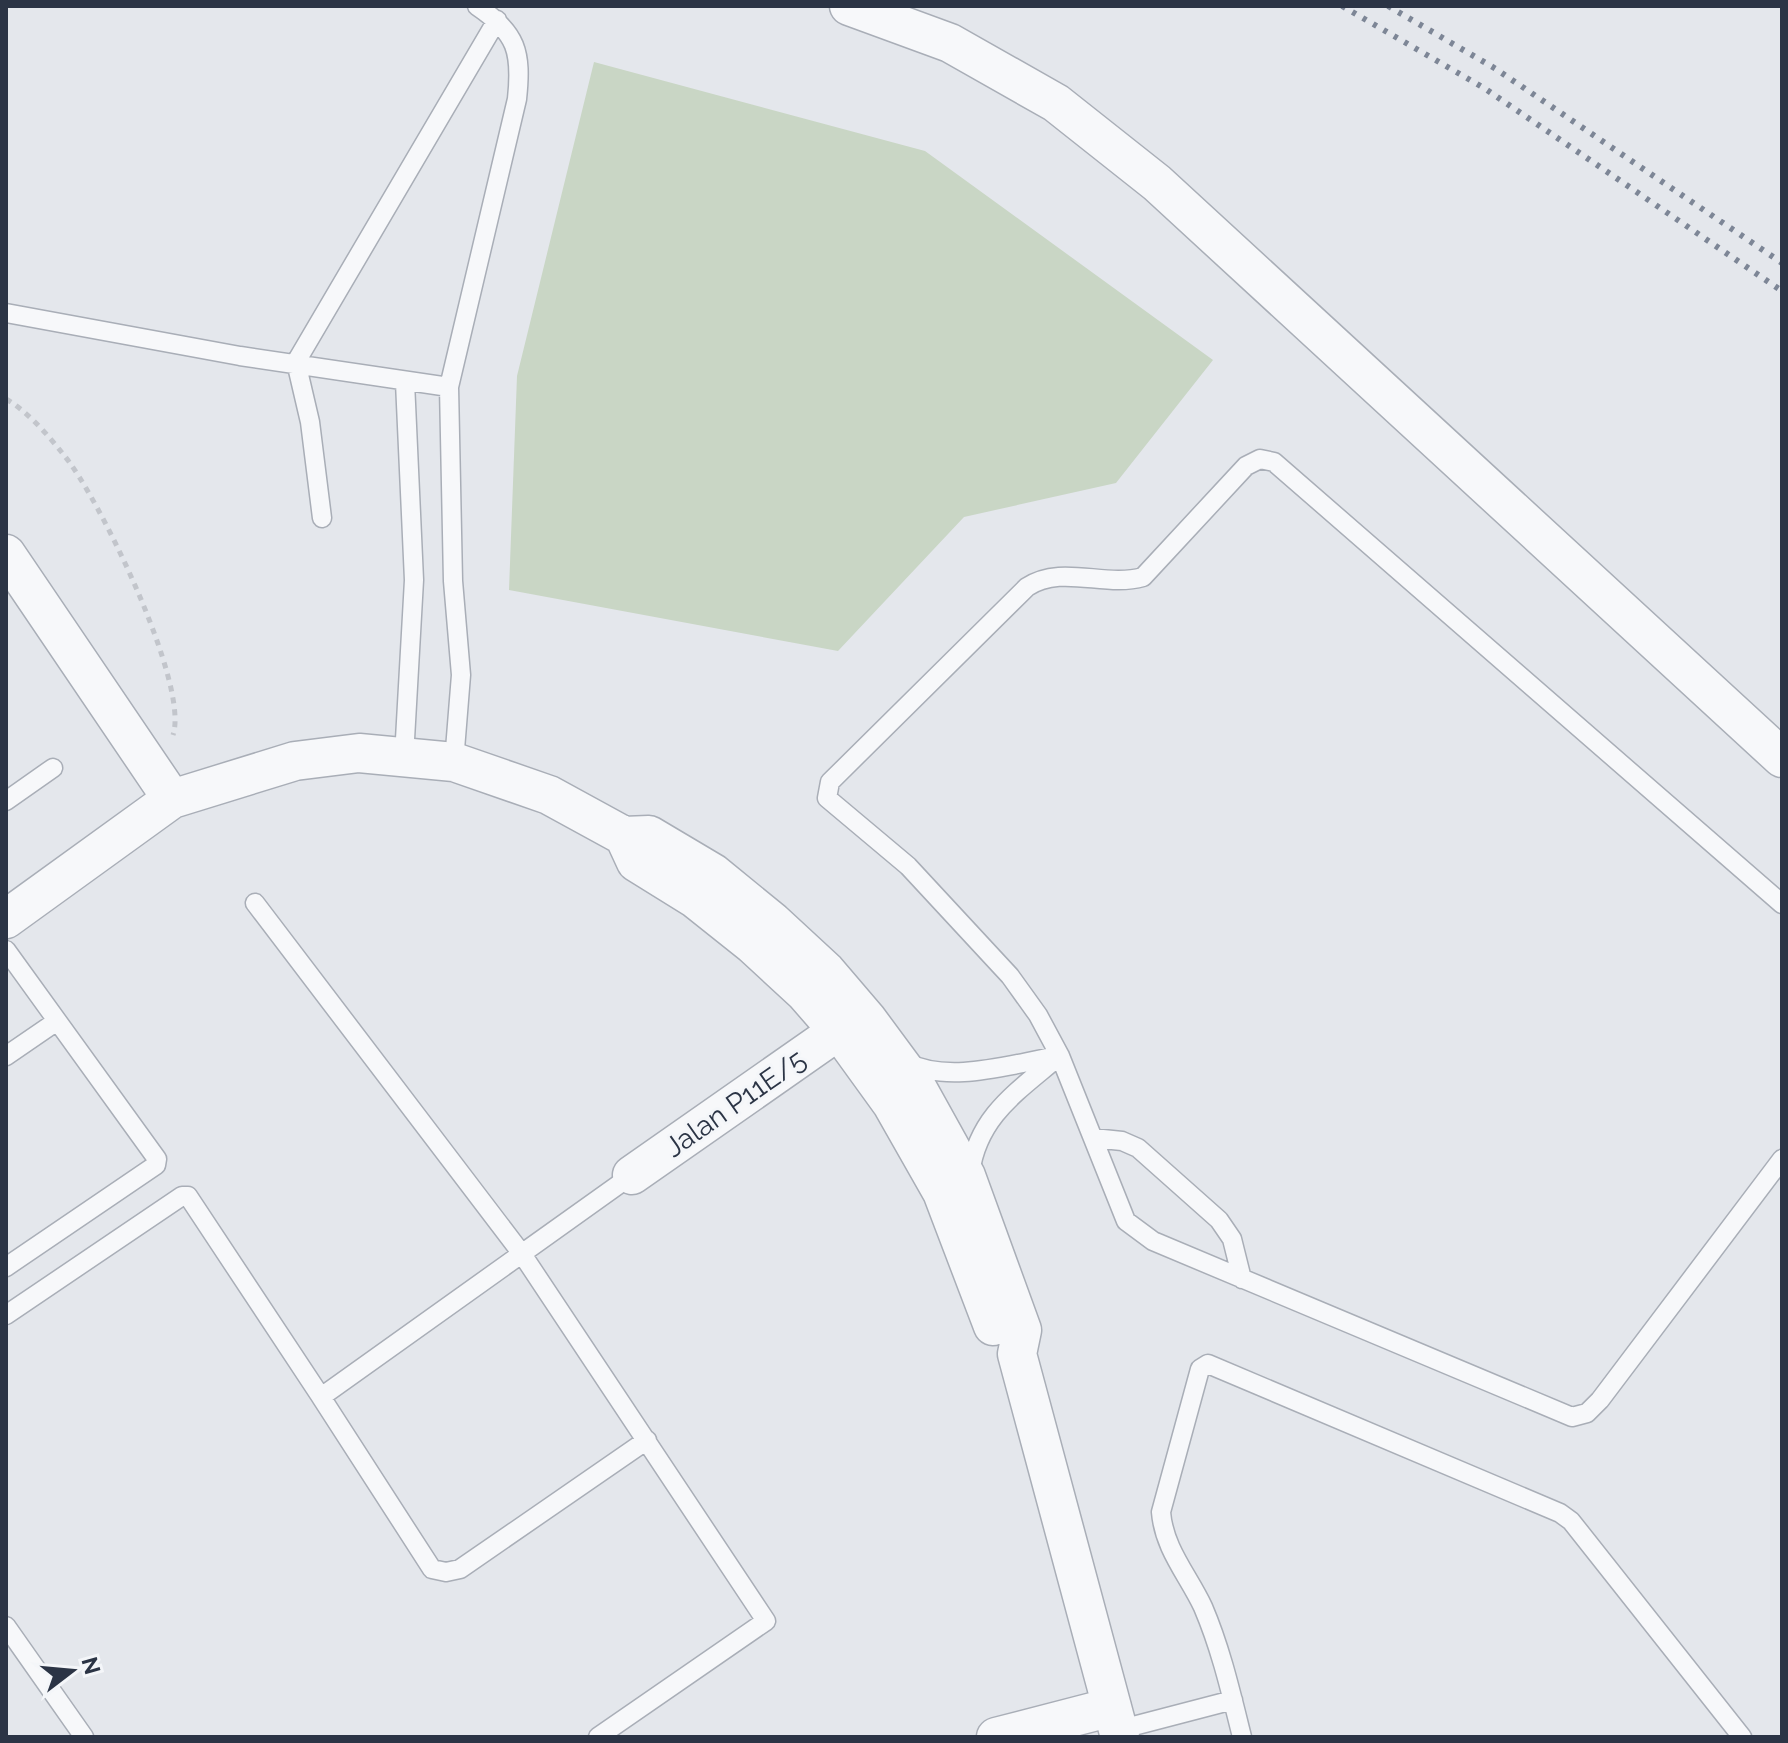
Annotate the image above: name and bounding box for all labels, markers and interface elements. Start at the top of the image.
street label: Jalan P11E/5 [658,1043,812,1164]
north arrow [32,1631,112,1711]
text: N [76,1654,106,1677]

